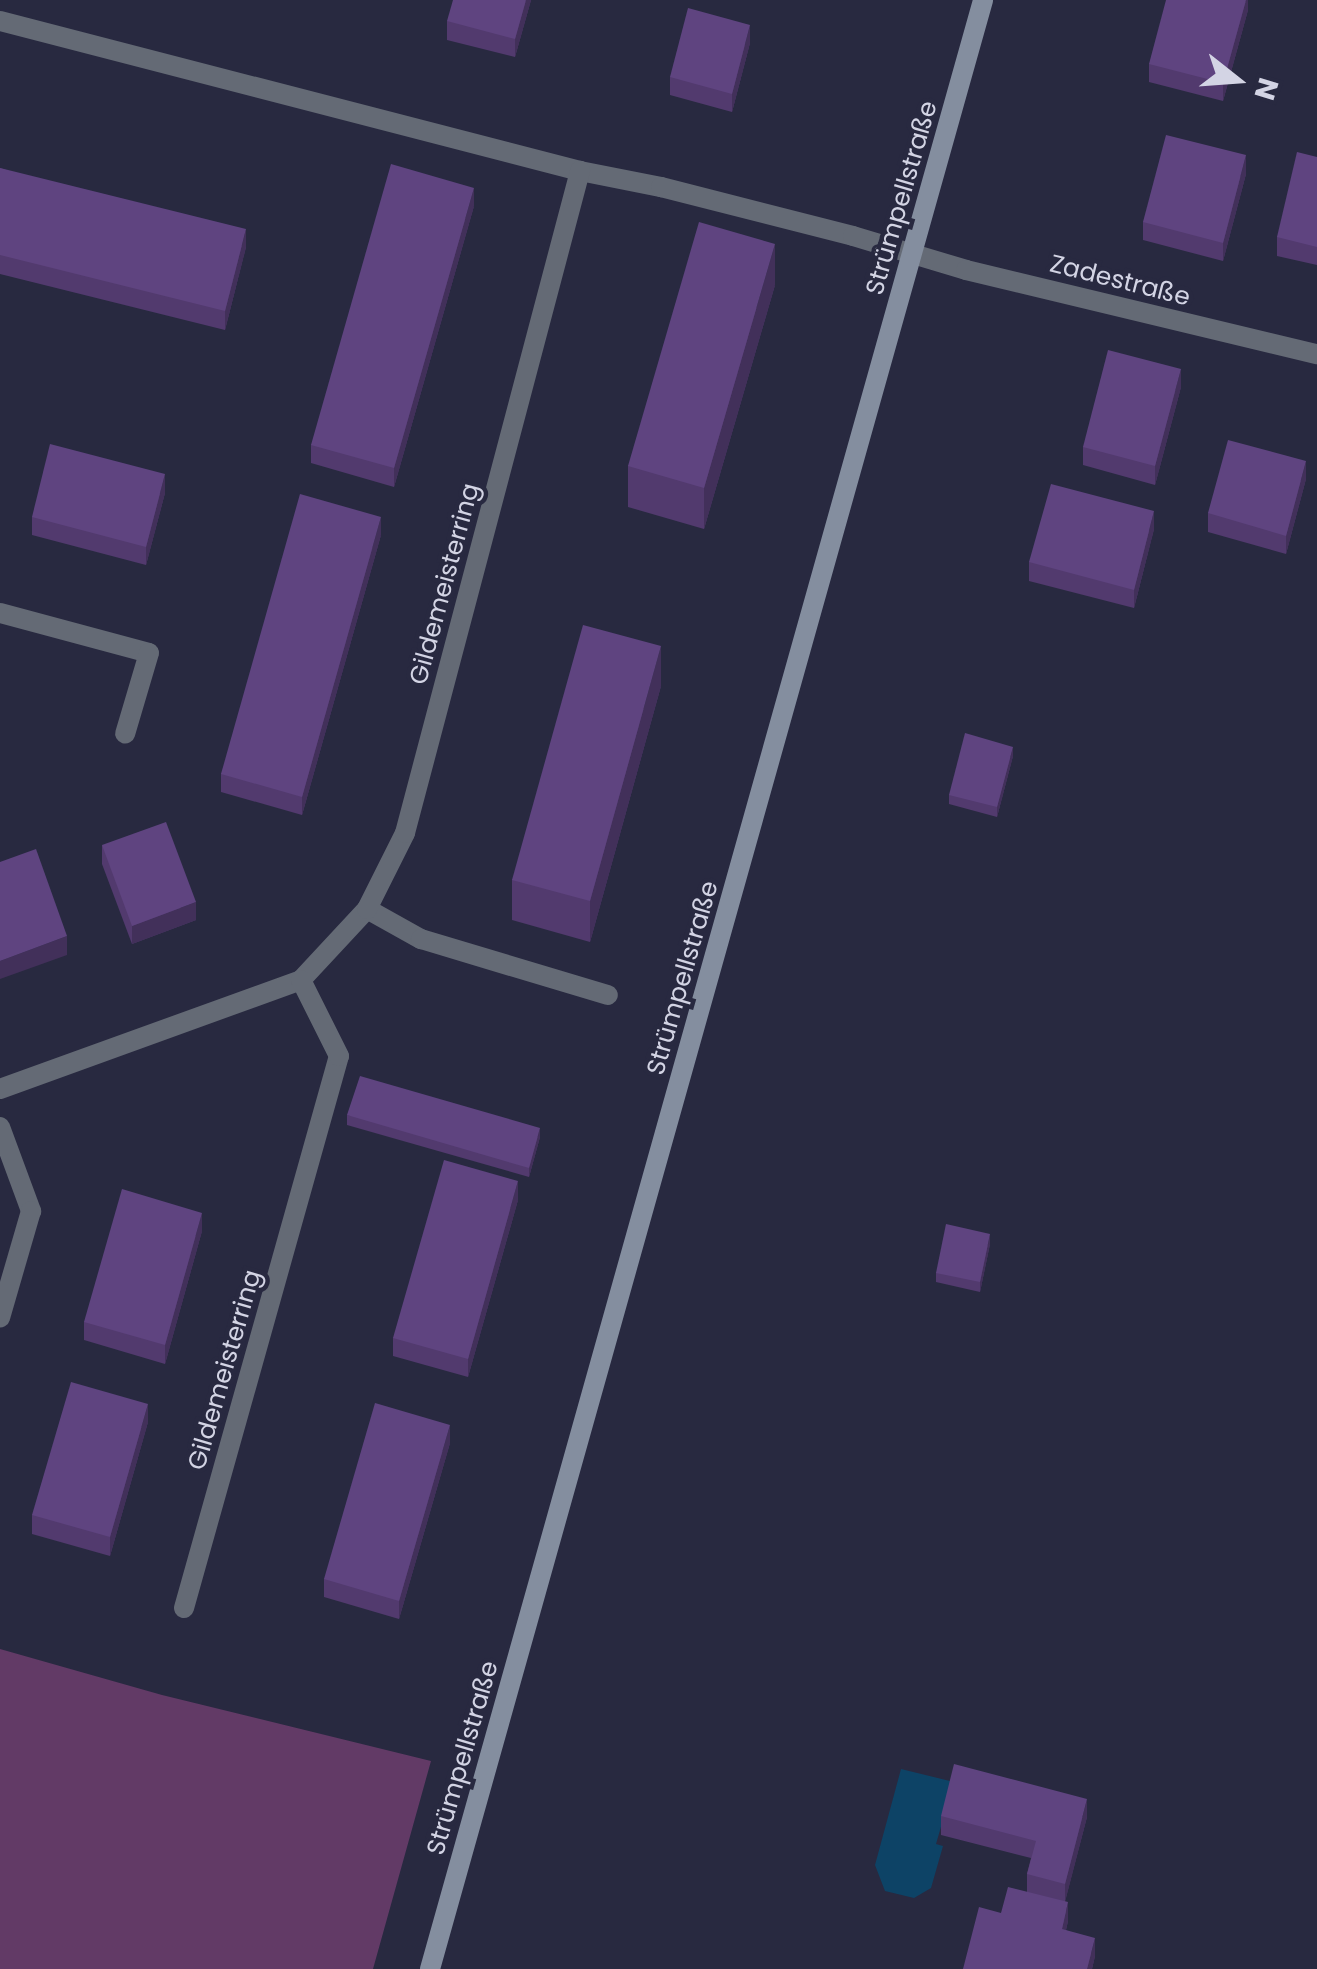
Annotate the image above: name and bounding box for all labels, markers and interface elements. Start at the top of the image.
north arrow [1187,30,1287,130]
text: N [1244,73,1288,105]
street label: Strümpellstraße [860,98,944,298]
street label: Zadestraße [1047,249,1193,313]
street label: Gildemeisterring [404,480,486,688]
street label: Strümpellstraße [641,878,725,1078]
street label: Gildemeisterring [182,1266,268,1474]
street label: Strümpellstraße [421,1658,505,1858]

